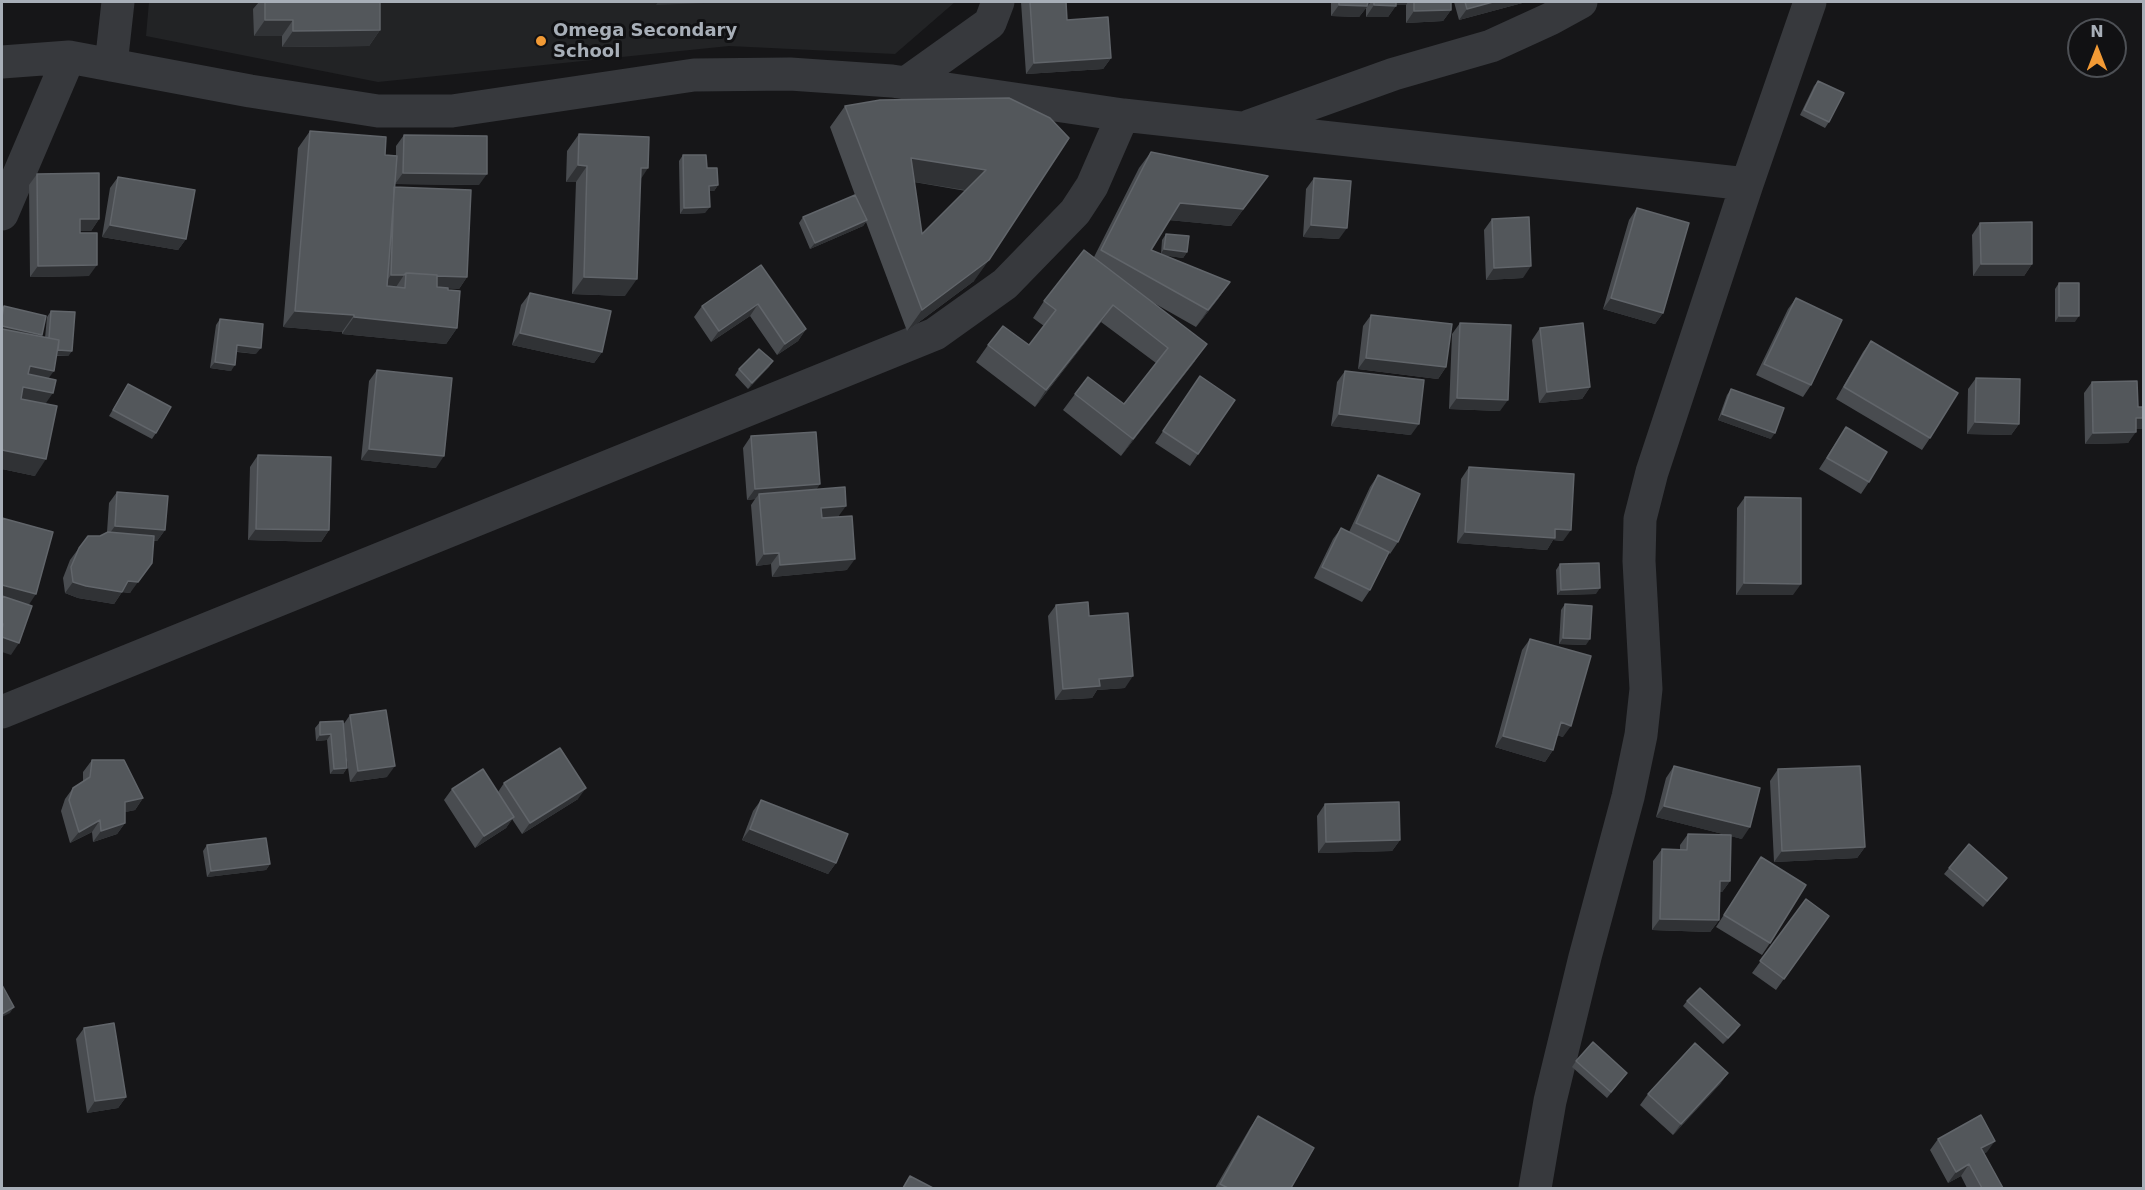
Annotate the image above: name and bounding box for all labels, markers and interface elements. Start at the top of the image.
north arrow [2067,18,2127,78]
place label: Omega Secondary School [553,20,737,63]
text: N [2090,22,2104,41]
marker: Omega Secondary School [534,34,548,48]

